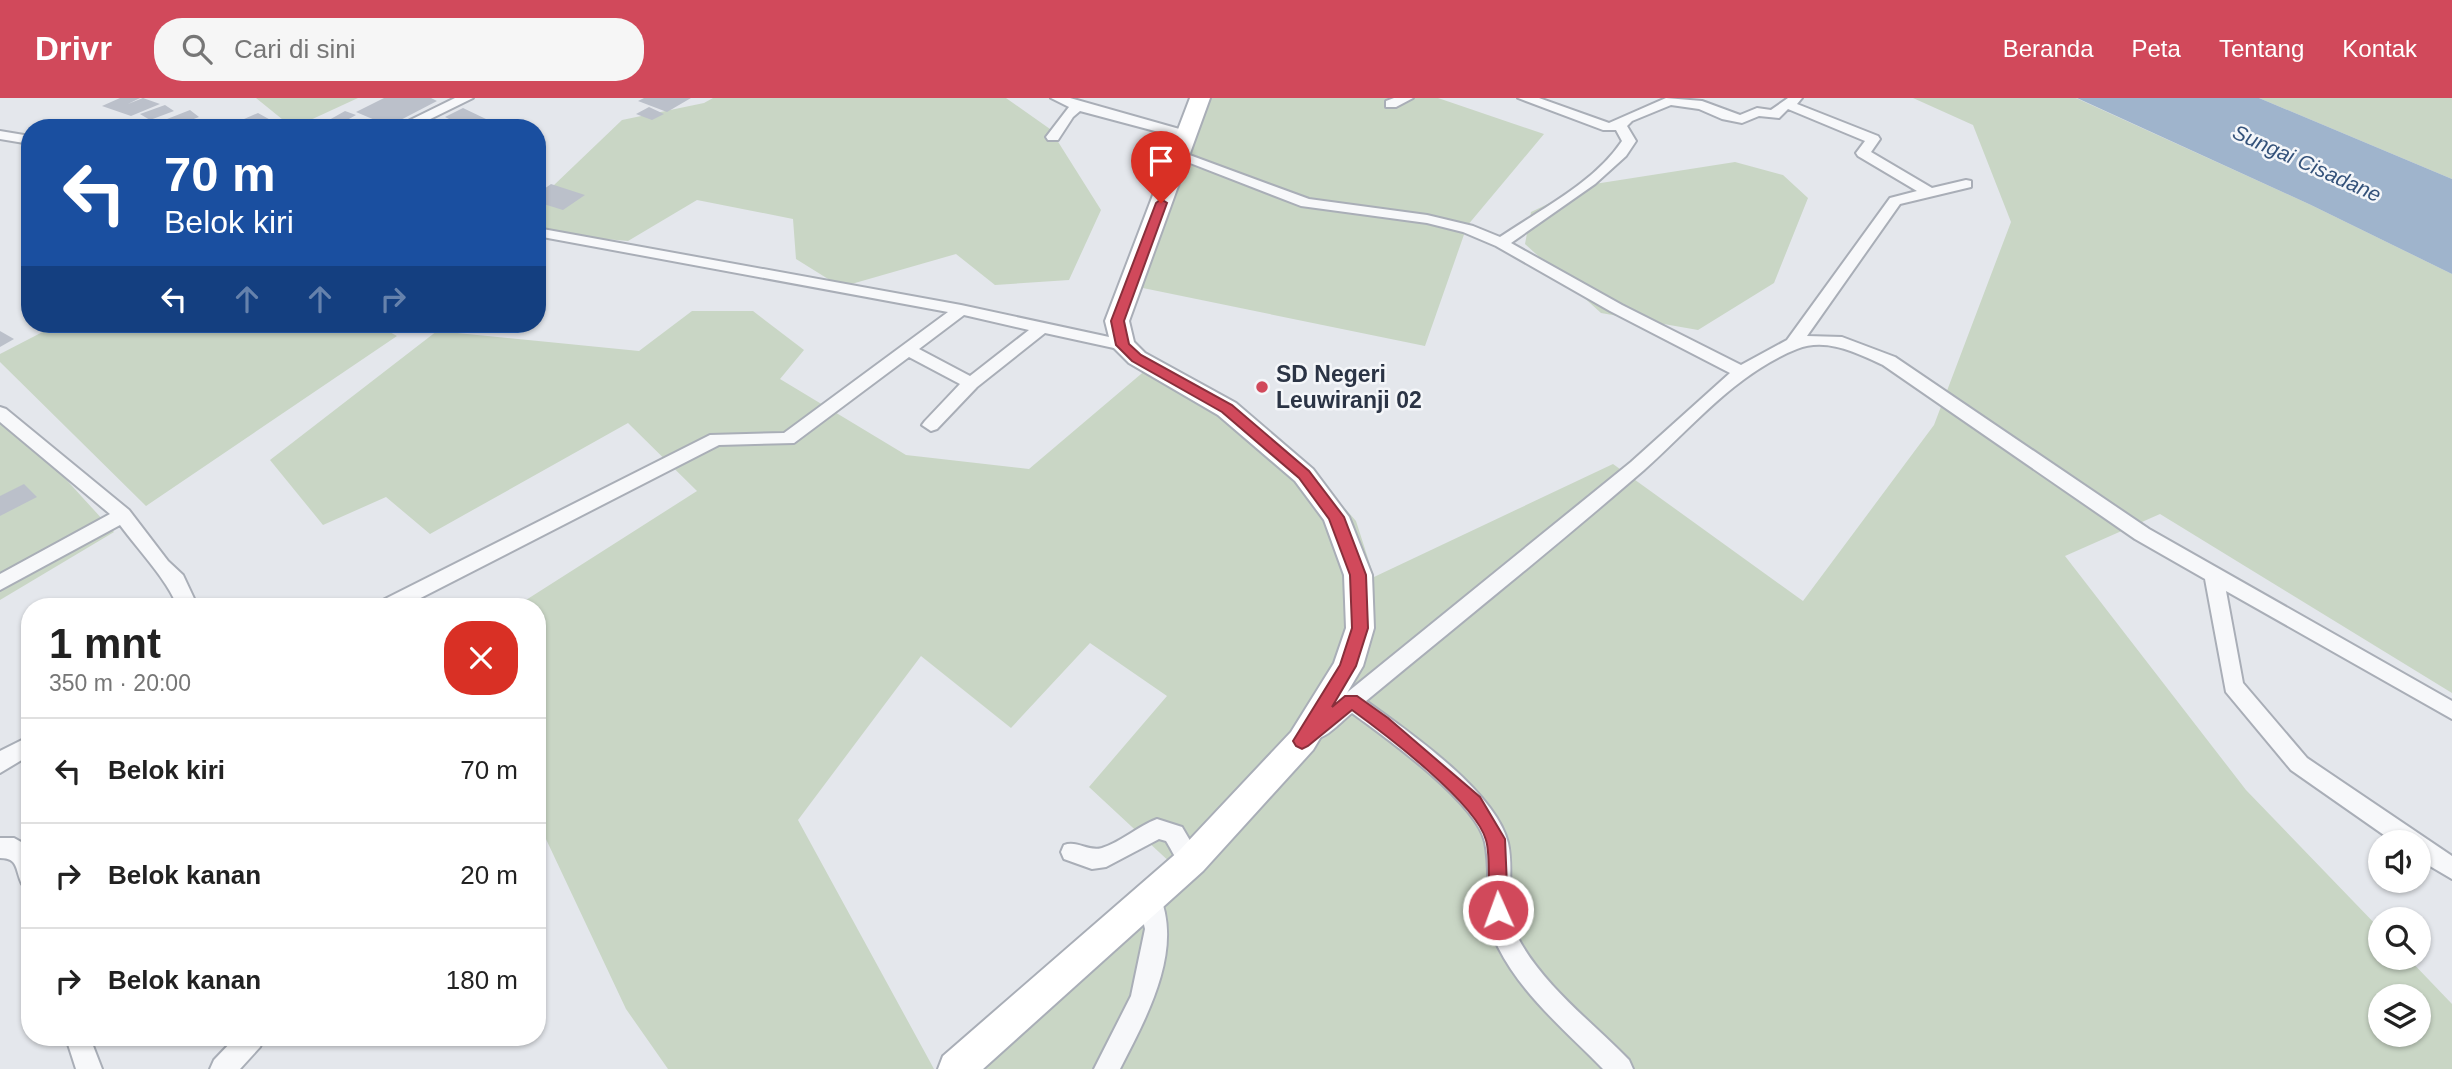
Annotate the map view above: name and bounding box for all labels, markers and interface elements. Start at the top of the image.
search box [154,18,644,81]
text: Drivr [35,30,112,67]
icon: search [178,30,216,68]
text: Cari di sini [234,34,355,64]
text: Beranda [2003,35,2094,62]
text: Peta [2132,35,2181,62]
text: Tentang [2219,35,2304,62]
text: Kontak [2342,35,2417,62]
water label: Sungai Cisadane [2229,120,2385,206]
pin [1131,131,1191,203]
icon: arrive [1142,142,1180,180]
icon: left [49,147,140,238]
text: 70 m [164,147,276,201]
text: Belok kiri [164,204,294,240]
icon: left [155,280,193,318]
icon: ahead [228,280,266,318]
icon: ahead [301,280,339,318]
icon: right [374,280,412,318]
place label: SD Negeri Leuwiranji 02 [1276,361,1422,413]
marker: SD Negeri Leuwiranji 02 [1254,379,1270,395]
text: 1 mnt [49,620,161,667]
button: close [444,621,518,695]
text: 350 m · 20:00 [49,670,191,696]
icon: left [49,752,87,790]
text: Belok kiri [108,755,225,785]
text: 70 m [460,755,518,785]
map controls [2368,830,2431,1047]
button: sound [2368,830,2431,893]
icon: right [49,857,87,895]
text: Belok kanan [108,860,261,890]
text: 20 m [460,860,518,890]
position arrow [1461,873,1535,947]
button: search [2368,907,2431,970]
icon: right [49,962,87,1000]
text: Belok kanan [108,965,261,995]
text: 180 m [446,965,518,995]
button: layers [2368,984,2431,1047]

